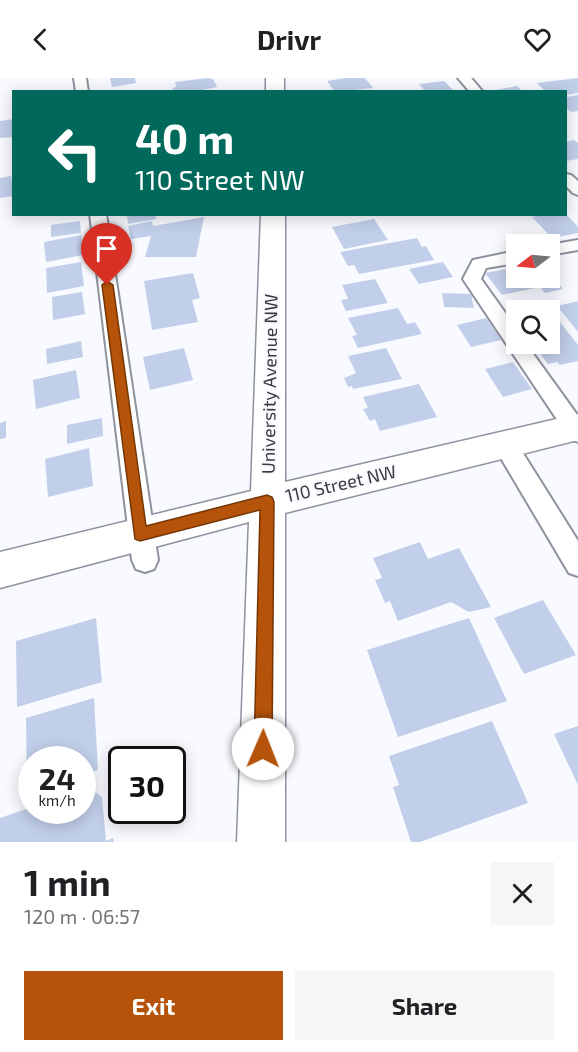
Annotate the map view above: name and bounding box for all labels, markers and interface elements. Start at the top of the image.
icon: back [24,23,57,56]
text: Drivr [257,23,321,55]
icon: heart [521,23,554,56]
text: 40 m [135,112,234,162]
icon: left [36,114,114,192]
text: 110 Street NW [135,163,304,195]
pin [81,223,132,285]
icon: arrive [90,232,123,265]
north arrow [506,234,560,288]
map controls [506,234,560,354]
street label: University Avenue NW [256,294,282,474]
button: search [506,300,560,354]
street label: 110 Street NW [283,460,398,506]
position arrow [231,717,295,781]
speed limit sign: 30 [108,746,186,824]
text: 24 [39,760,75,796]
text: km/h [38,791,76,809]
text: 1 min [24,860,111,903]
button: close [491,862,554,925]
text: 120 m · 06:57 [24,904,140,928]
button: Exit [24,971,283,1040]
button: Share [295,971,554,1040]

